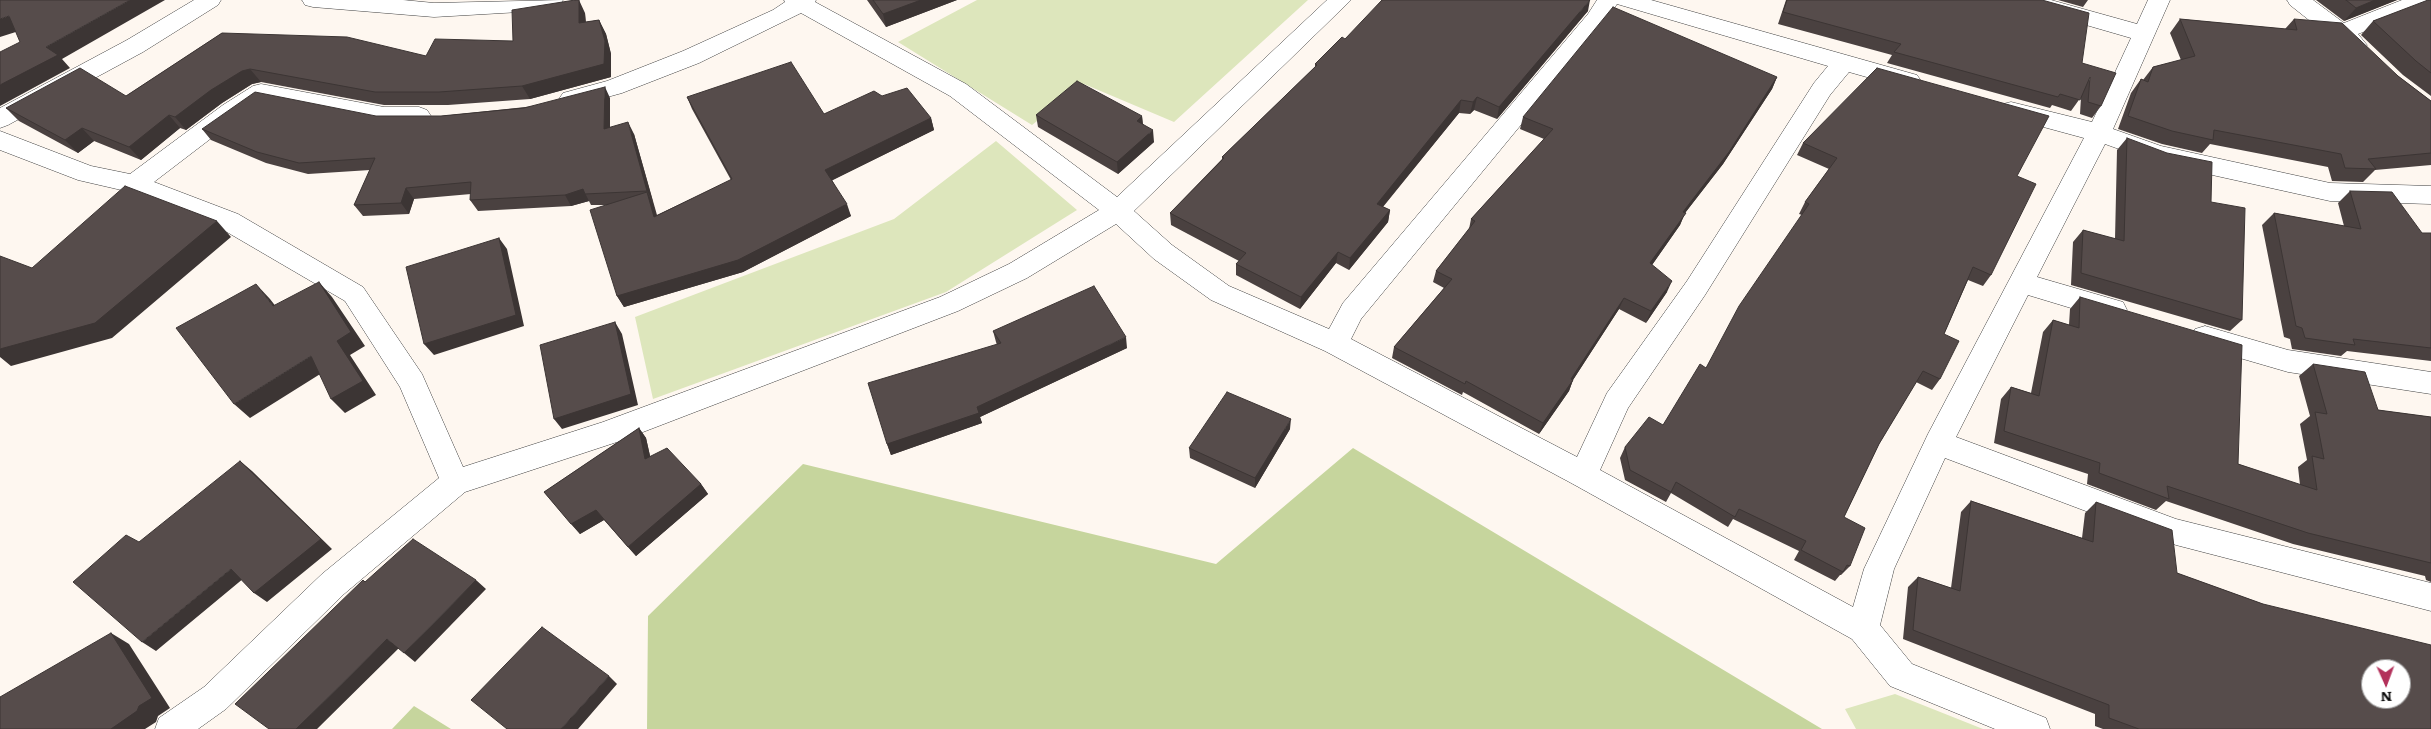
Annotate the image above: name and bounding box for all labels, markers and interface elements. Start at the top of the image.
north arrow [2361,659,2411,709]
text: N [2380,688,2393,708]

